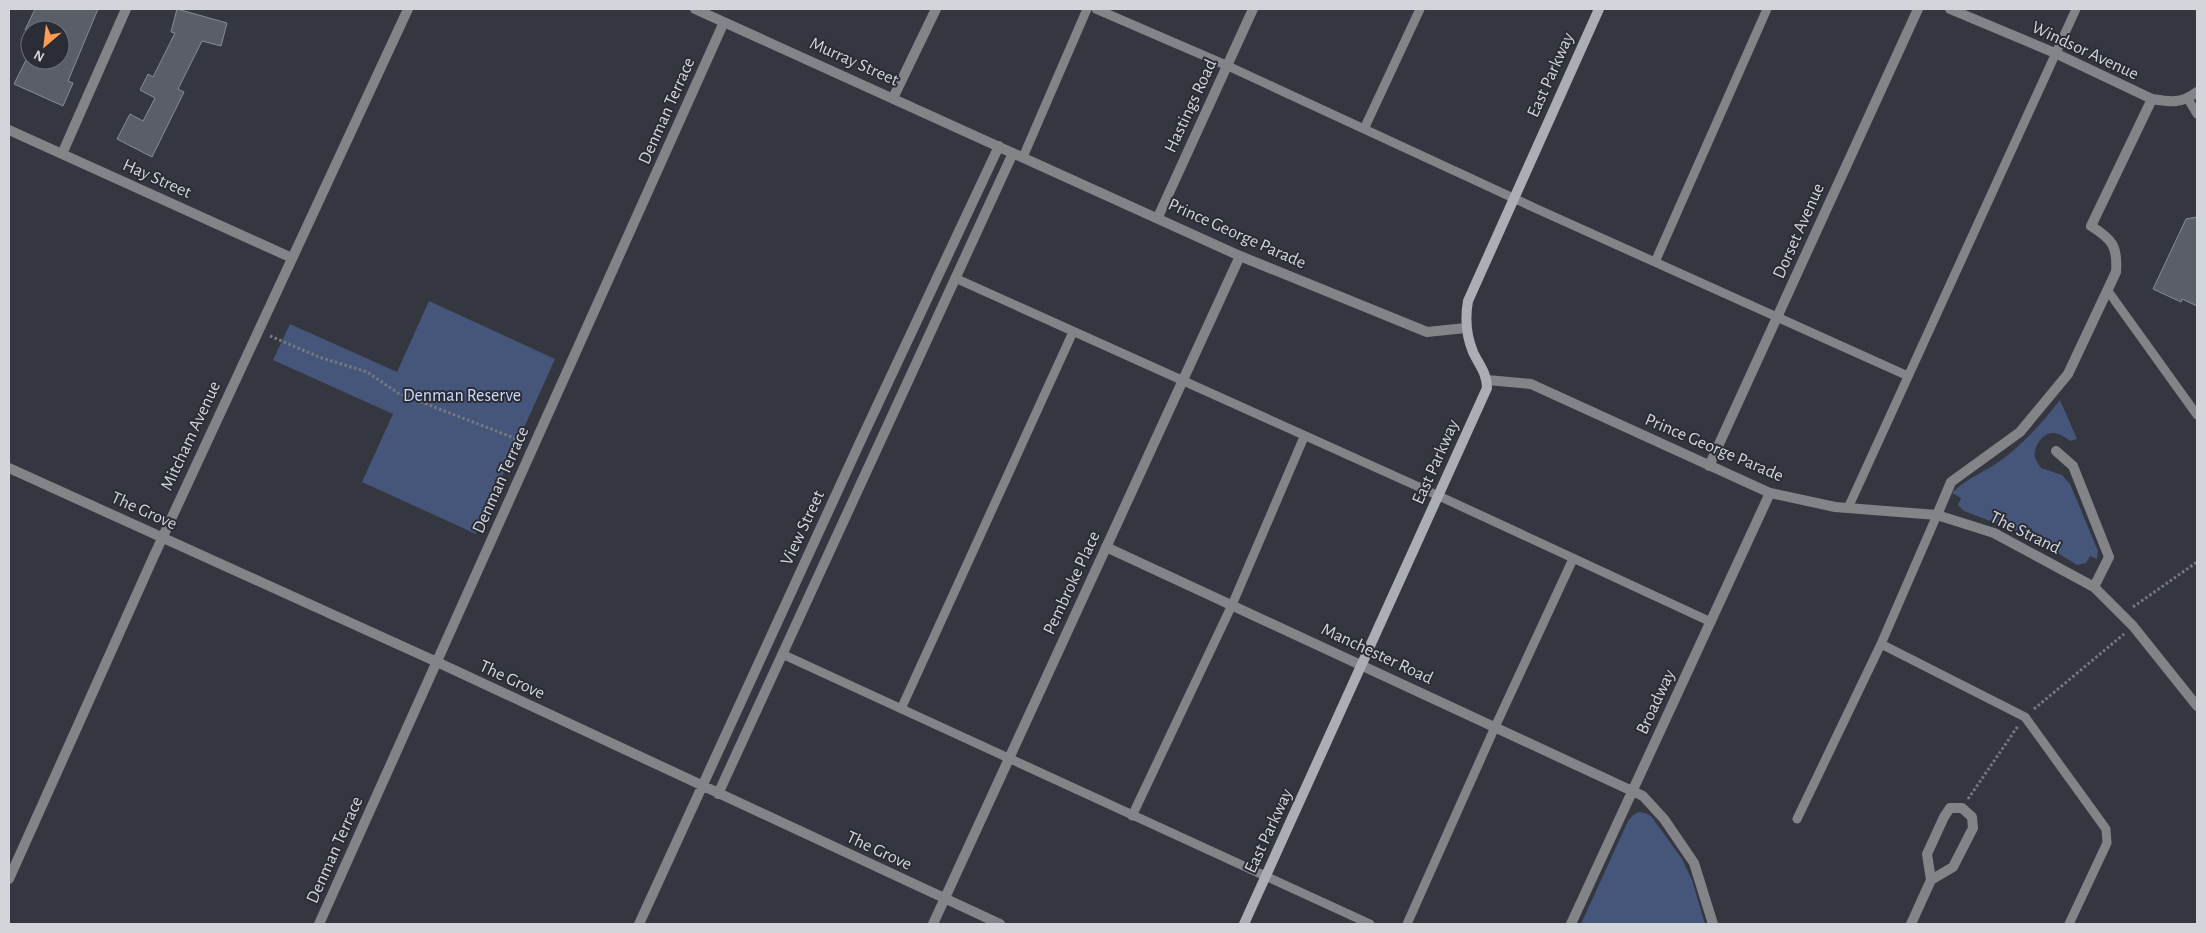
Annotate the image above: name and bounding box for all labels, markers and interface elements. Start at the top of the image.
street label: Windsor Avenue [2029,18,2141,84]
north arrow [20,20,70,70]
street label: East Parkway [1524,30,1578,120]
street label: Murray Street [807,34,901,90]
text: N [32,47,47,64]
street label: Denman Terrace [635,55,699,167]
street label: Hastings Road [1162,57,1220,155]
street label: Hay Street [120,156,194,202]
street label: Dorset Avenue [1770,181,1828,281]
street label: Prince George Parade [1165,196,1309,272]
street label: Mitcham Avenue [158,379,224,493]
park label: Denman Reserve [403,387,521,405]
street label: Prince George Parade [1642,411,1786,485]
street label: East Parkway [1409,417,1463,507]
street label: Denman Terrace [469,424,533,536]
street label: View Street [778,488,828,568]
street label: The Grove [108,489,180,533]
street label: The Strand [1987,508,2063,558]
street label: Pembroke Place [1040,529,1104,637]
street label: Manchester Road [1318,620,1436,688]
street label: The Grove [477,657,547,703]
street label: Broadway [1633,666,1679,737]
street label: East Parkway [1242,786,1296,876]
street label: Denman Terrace [303,794,367,906]
street label: The Grove [844,828,914,874]

